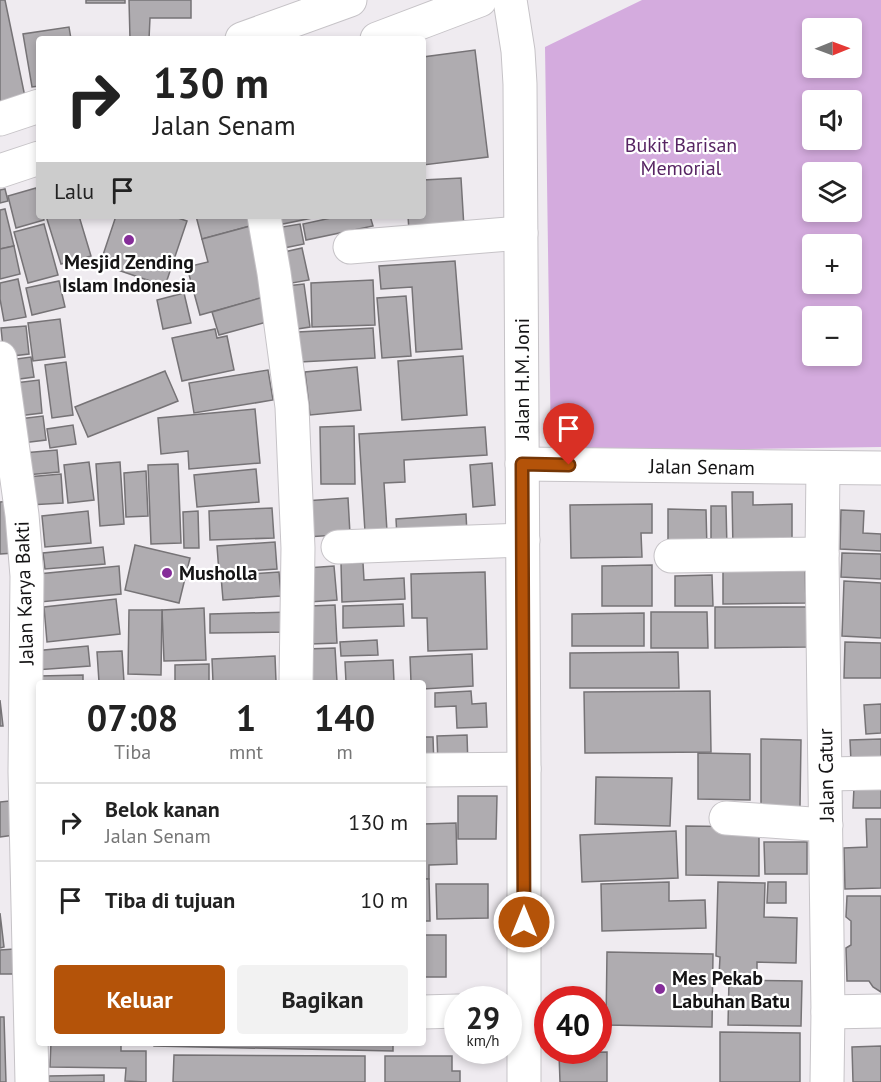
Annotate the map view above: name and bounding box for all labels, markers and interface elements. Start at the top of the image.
north arrow [802,18,862,78]
map controls [802,18,862,366]
text: 130 m [153,55,269,110]
icon: right [54,60,132,138]
button: sound [802,90,862,150]
text: Jalan Senam [153,108,296,142]
park label: Bukit Barisan Memorial [625,132,737,181]
button: layers [802,162,862,222]
icon: arrive [106,174,139,207]
text: Lalu [54,177,94,205]
marker: Mesjid Zending Islam Indonesia [122,233,136,247]
button: + [802,234,862,294]
place label: Mesjid Zending Islam Indonesia [62,249,196,298]
button: − [802,306,862,366]
street label: Jalan H.M. Joni [509,318,535,441]
pin [543,403,594,465]
icon: arrive [552,412,585,445]
street label: Jalan Senam [648,453,755,481]
street label: Jalan Karya Bakti [8,521,40,666]
place label: Musholla [179,560,258,586]
marker: Musholla [160,566,174,580]
text: 07:08 [87,694,178,741]
text: 1 [236,694,256,741]
text: 140 [314,694,375,741]
street label: Jalan Catur [812,728,840,823]
text: Tiba [114,739,151,765]
text: mnt [229,739,263,765]
text: m [336,739,353,765]
text: Belok kanan [105,795,220,823]
icon: right [54,806,87,839]
text: 130 m [348,808,408,836]
text: Jalan Senam [105,823,211,849]
icon: arrive [54,884,87,917]
text: Tiba di tujuan [105,886,235,914]
text: 10 m [360,886,408,914]
position arrow [492,890,556,954]
button: Keluar [54,965,225,1034]
button: Bagikan [237,965,408,1034]
place label: Mes Pekab Labuhan Batu [672,965,790,1014]
marker: Mes Pekab Labuhan Batu [653,982,667,996]
speed limit sign: 40 [534,986,612,1064]
text: 29 [466,998,500,1037]
text: km/h [467,1031,499,1050]

